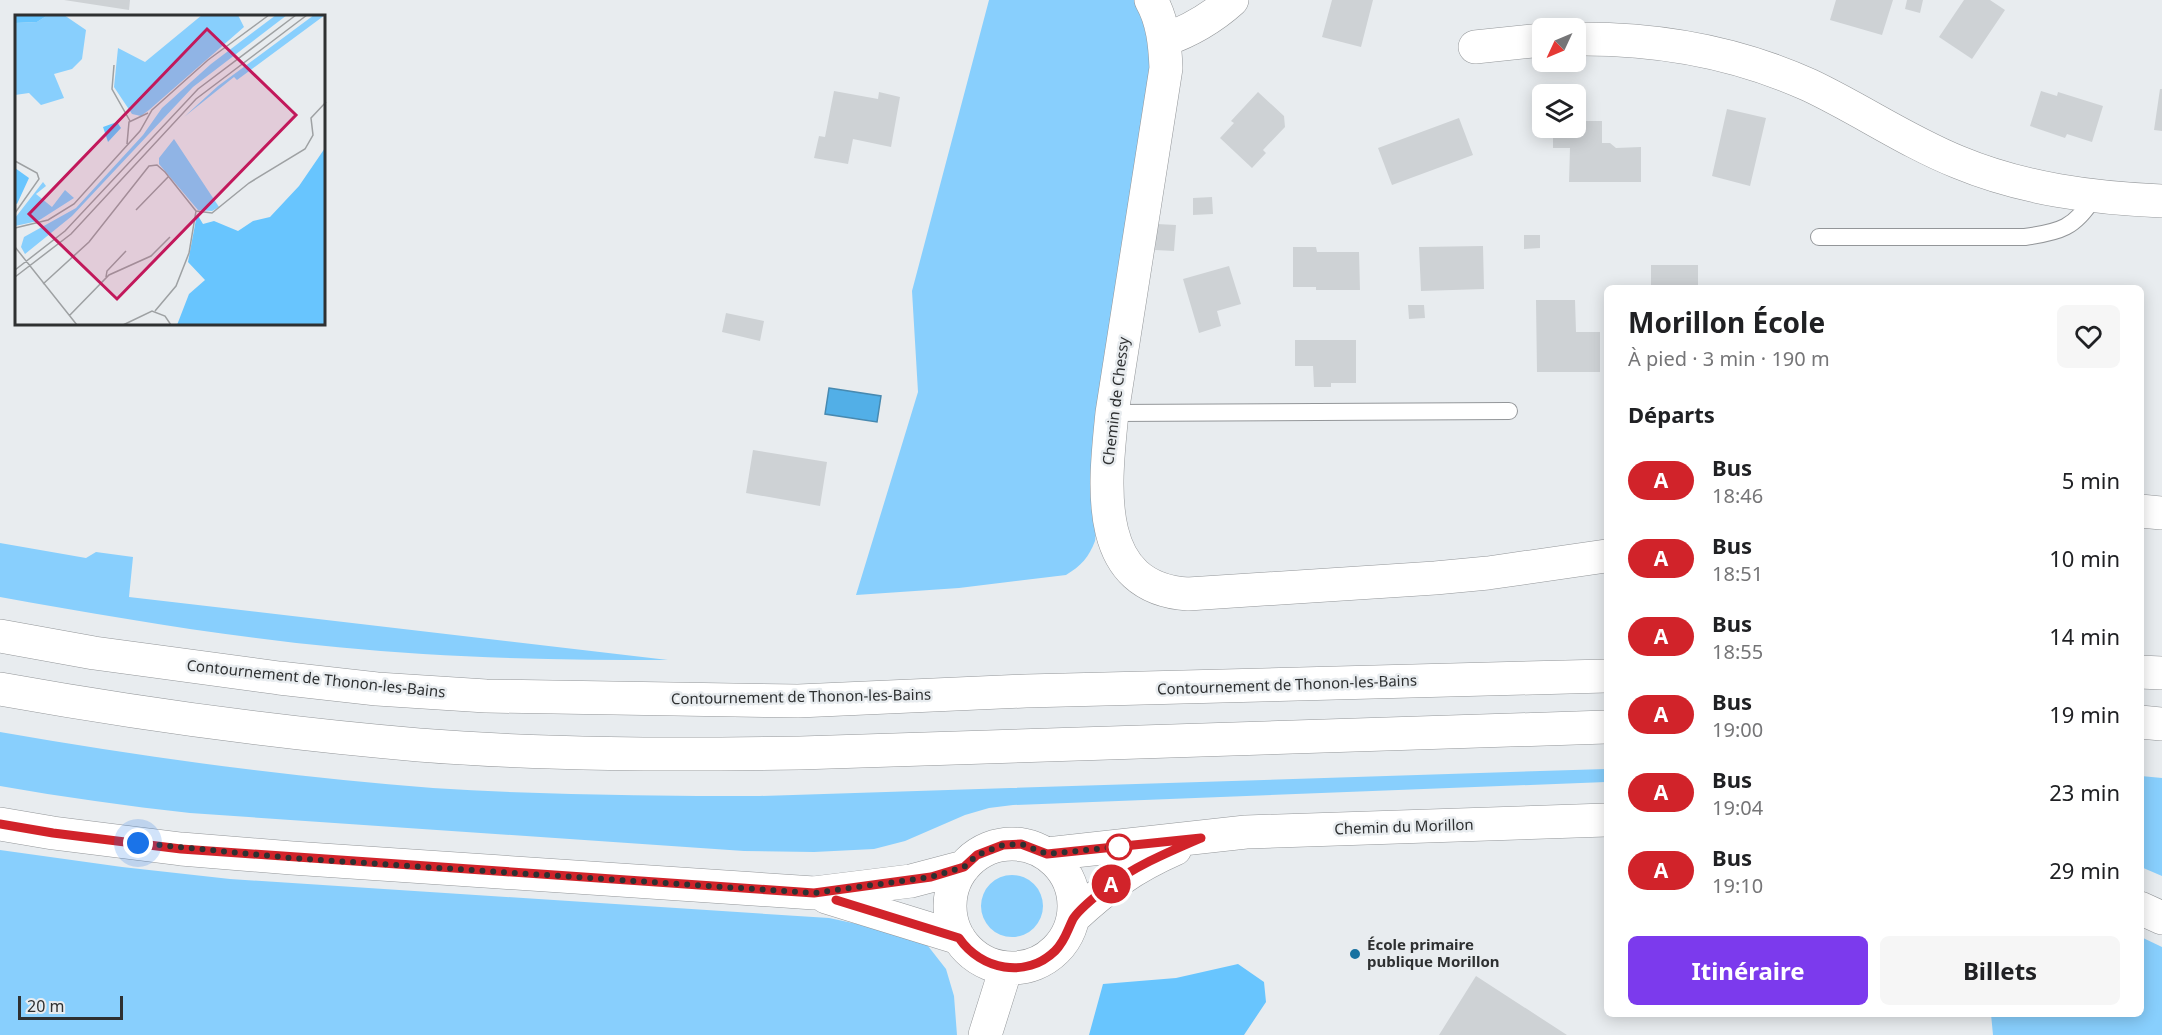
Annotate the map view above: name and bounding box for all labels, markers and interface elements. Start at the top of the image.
inset map [15,15,326,326]
north arrow [1532,18,1586,72]
map controls [1532,18,1586,138]
button: layers [1532,84,1586,138]
text: Morillon École [1628,303,1825,341]
button: heart [2057,305,2120,368]
street label: Chemin de Chessy [1097,335,1133,466]
text: À pied · 3 min · 190 m [1628,345,1830,372]
text: Départs [1628,399,1715,429]
text: Bus [1712,452,1752,482]
text: 5 min [2062,465,2120,495]
text: A [1654,466,1668,494]
text: 18:46 [1712,482,1763,509]
text: Bus [1712,530,1752,560]
text: 10 min [2049,543,2120,573]
text: A [1654,544,1668,572]
text: 18:51 [1712,560,1763,587]
text: Bus [1712,608,1752,638]
text: 14 min [2049,621,2120,651]
text: A [1654,622,1668,650]
text: 18:55 [1712,638,1763,665]
street label: Contournement de Thonon-les-Bains [186,654,447,702]
street label: Contournement de Thonon-les-Bains [1157,669,1417,699]
street label: Contournement de Thonon-les-Bains [671,684,931,708]
text: Bus [1712,686,1752,716]
text: 19 min [2049,699,2120,729]
text: A [1654,700,1668,728]
text: 19:00 [1712,716,1763,743]
text: Bus [1712,764,1752,794]
text: 23 min [2049,777,2120,807]
text: A [1654,778,1668,806]
text: 19:04 [1712,794,1763,821]
street label: Chemin du Morillon [1334,814,1474,838]
your location [123,828,153,858]
unlabelled marker [1106,834,1132,860]
text: Bus [1712,842,1752,872]
text: 29 min [2049,855,2120,885]
text: A [1654,856,1668,884]
line badge: A [1092,864,1130,904]
text: A [1104,870,1118,898]
text: 19:10 [1712,872,1763,899]
place label: École primaire publique Morillon [1367,934,1500,971]
button: Itinéraire [1628,936,1868,1005]
button: Billets [1880,936,2120,1005]
marker: École primaire publique Morillon [1348,947,1362,961]
scale bar [18,993,123,1020]
text: 20 m [27,995,64,1017]

